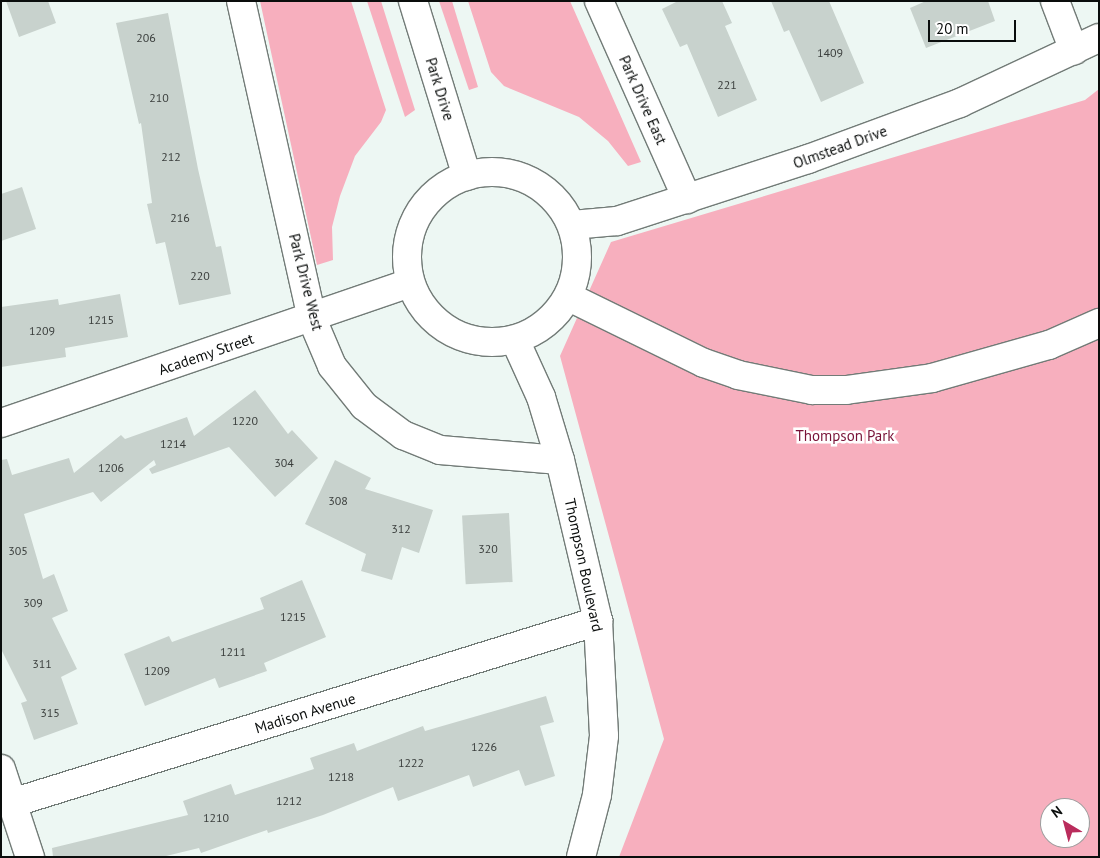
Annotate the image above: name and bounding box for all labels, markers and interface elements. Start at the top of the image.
scale bar [930,10,1018,42]
text: 20 m [936,19,969,38]
house number: 206 [136,31,156,45]
house number: 1409 [817,46,843,60]
street label: Park Drive East [615,52,671,148]
street label: Park Drive [422,55,458,123]
house number: 221 [717,78,737,92]
house number: 210 [149,91,169,105]
street label: Olmstead Drive [790,122,890,172]
house number: 212 [161,150,181,164]
house number: 216 [170,211,190,225]
street label: Park Drive West [285,231,327,333]
house number: 220 [190,269,210,283]
house number: 1215 [88,313,114,327]
house number: 1209 [29,324,55,338]
street label: Academy Street [156,329,256,379]
house number: 1220 [232,414,258,428]
park label: Thompson Park [795,427,895,445]
house number: 1214 [160,437,186,451]
house number: 304 [274,456,294,470]
house number: 1206 [98,461,124,475]
house number: 308 [328,494,348,508]
street label: Thompson Boulevard [561,497,607,633]
house number: 312 [391,522,411,536]
house number: 320 [478,542,498,556]
house number: 305 [8,544,28,558]
house number: 309 [23,596,43,610]
house number: 1215 [280,610,306,624]
house number: 1211 [220,645,246,659]
house number: 311 [32,657,52,671]
house number: 1209 [144,664,170,678]
street label: Madison Avenue [252,689,358,737]
house number: 315 [40,706,60,720]
house number: 1226 [471,740,497,754]
house number: 1222 [398,756,424,770]
house number: 1218 [328,770,354,784]
house number: 1212 [276,794,302,808]
north arrow [1040,798,1090,848]
text: N [1047,802,1066,822]
house number: 1210 [203,811,229,825]

